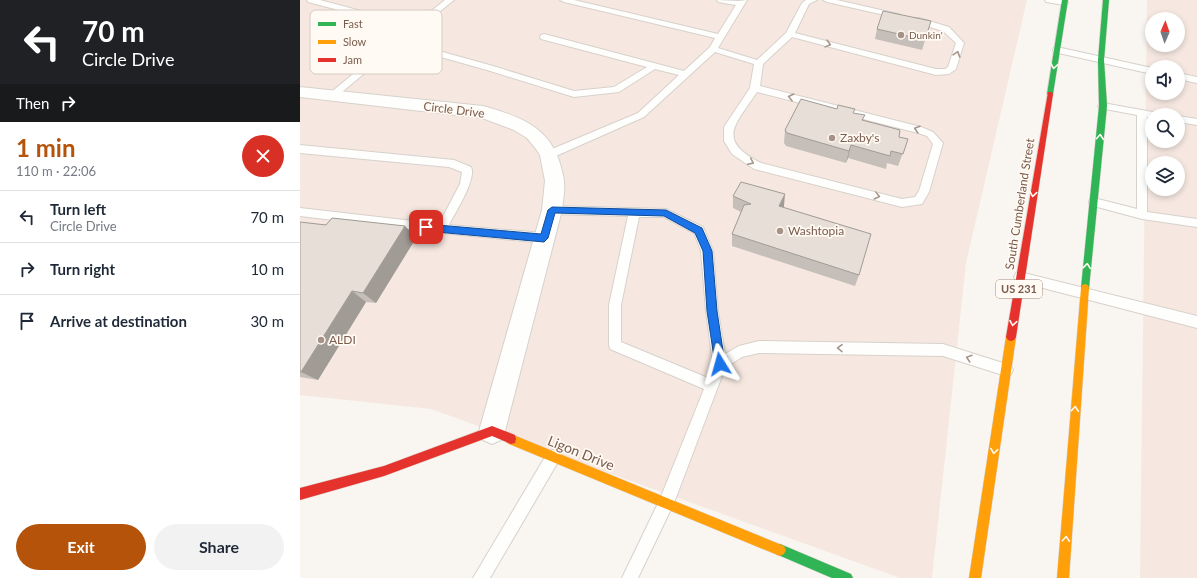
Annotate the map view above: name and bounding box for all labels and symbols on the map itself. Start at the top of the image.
legend [310,10,442,74]
north arrow [1145,12,1185,52]
text: Fast [343,17,363,30]
place label: Dunkin' [909,29,943,41]
marker: Dunkin' [896,30,906,40]
text: Slow [343,35,367,48]
one-way arrow [825,39,831,47]
one-way arrow [952,51,960,58]
text: Jam [343,53,362,66]
one-way arrow [1050,63,1059,69]
one-way arrow [787,93,794,102]
street label: Circle Drive [423,98,486,121]
one-way arrow [913,125,920,134]
place label: Zaxby's [840,130,879,145]
marker: Zaxby's [827,133,837,143]
one-way arrow [1095,134,1104,140]
street label: South Cumberland Street [1002,136,1037,271]
one-way arrow [747,157,755,165]
one-way arrow [873,191,880,200]
one-way arrow [1029,191,1038,198]
pin [409,210,443,244]
place label: Washtopia [788,223,844,238]
marker: Washtopia [775,226,785,236]
one-way arrow [1082,263,1091,269]
road number: US 231 [996,280,1042,298]
one-way arrow [1009,320,1018,326]
place label: ALDI [329,332,356,347]
marker: ALDI [316,335,326,345]
position arrow [699,343,741,385]
one-way arrow [837,344,843,352]
one-way arrow [966,354,973,363]
one-way arrow [1071,406,1080,412]
street label: Ligon Drive [545,431,617,474]
one-way arrow [990,448,999,454]
one-way arrow [1061,536,1070,542]

